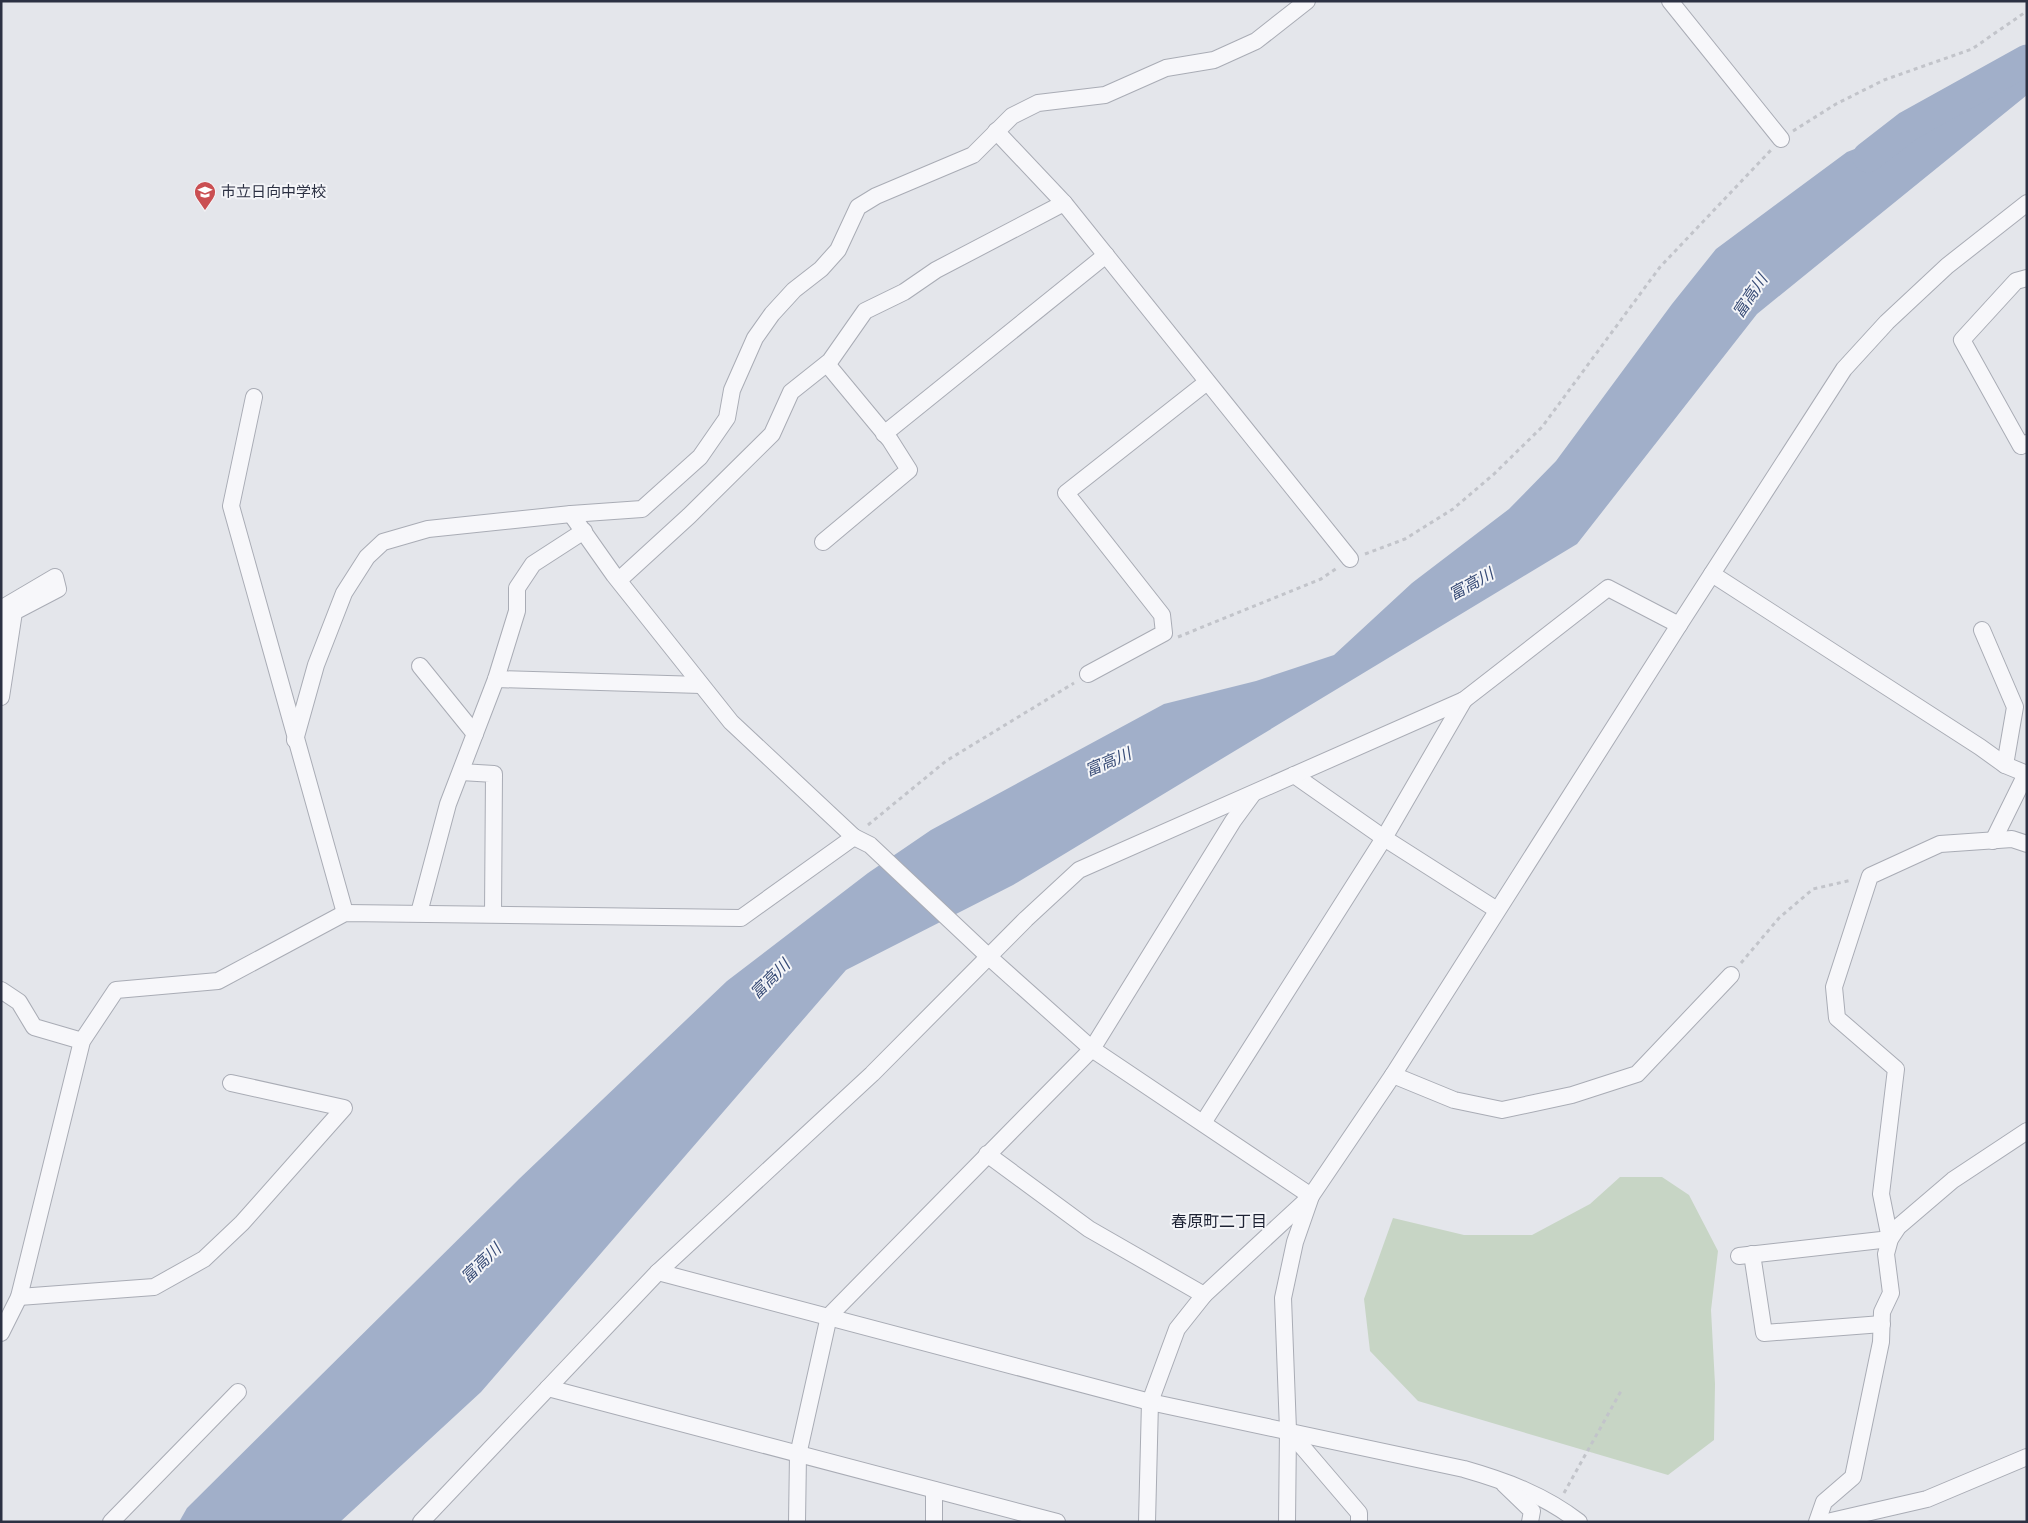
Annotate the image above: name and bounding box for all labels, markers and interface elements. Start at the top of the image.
school or university icon: 市立日向中学校 [193,180,217,211]
place label: 市立日向中学校 [221,183,326,201]
water label: 富高川 [1729,269,1772,321]
water label: 富高川 [1445,563,1498,604]
water label: 富高川 [1082,743,1136,780]
water label: 富高川 [746,954,795,1003]
district label: 春原町二丁目 [1171,1212,1267,1231]
water label: 富高川 [457,1238,506,1287]

